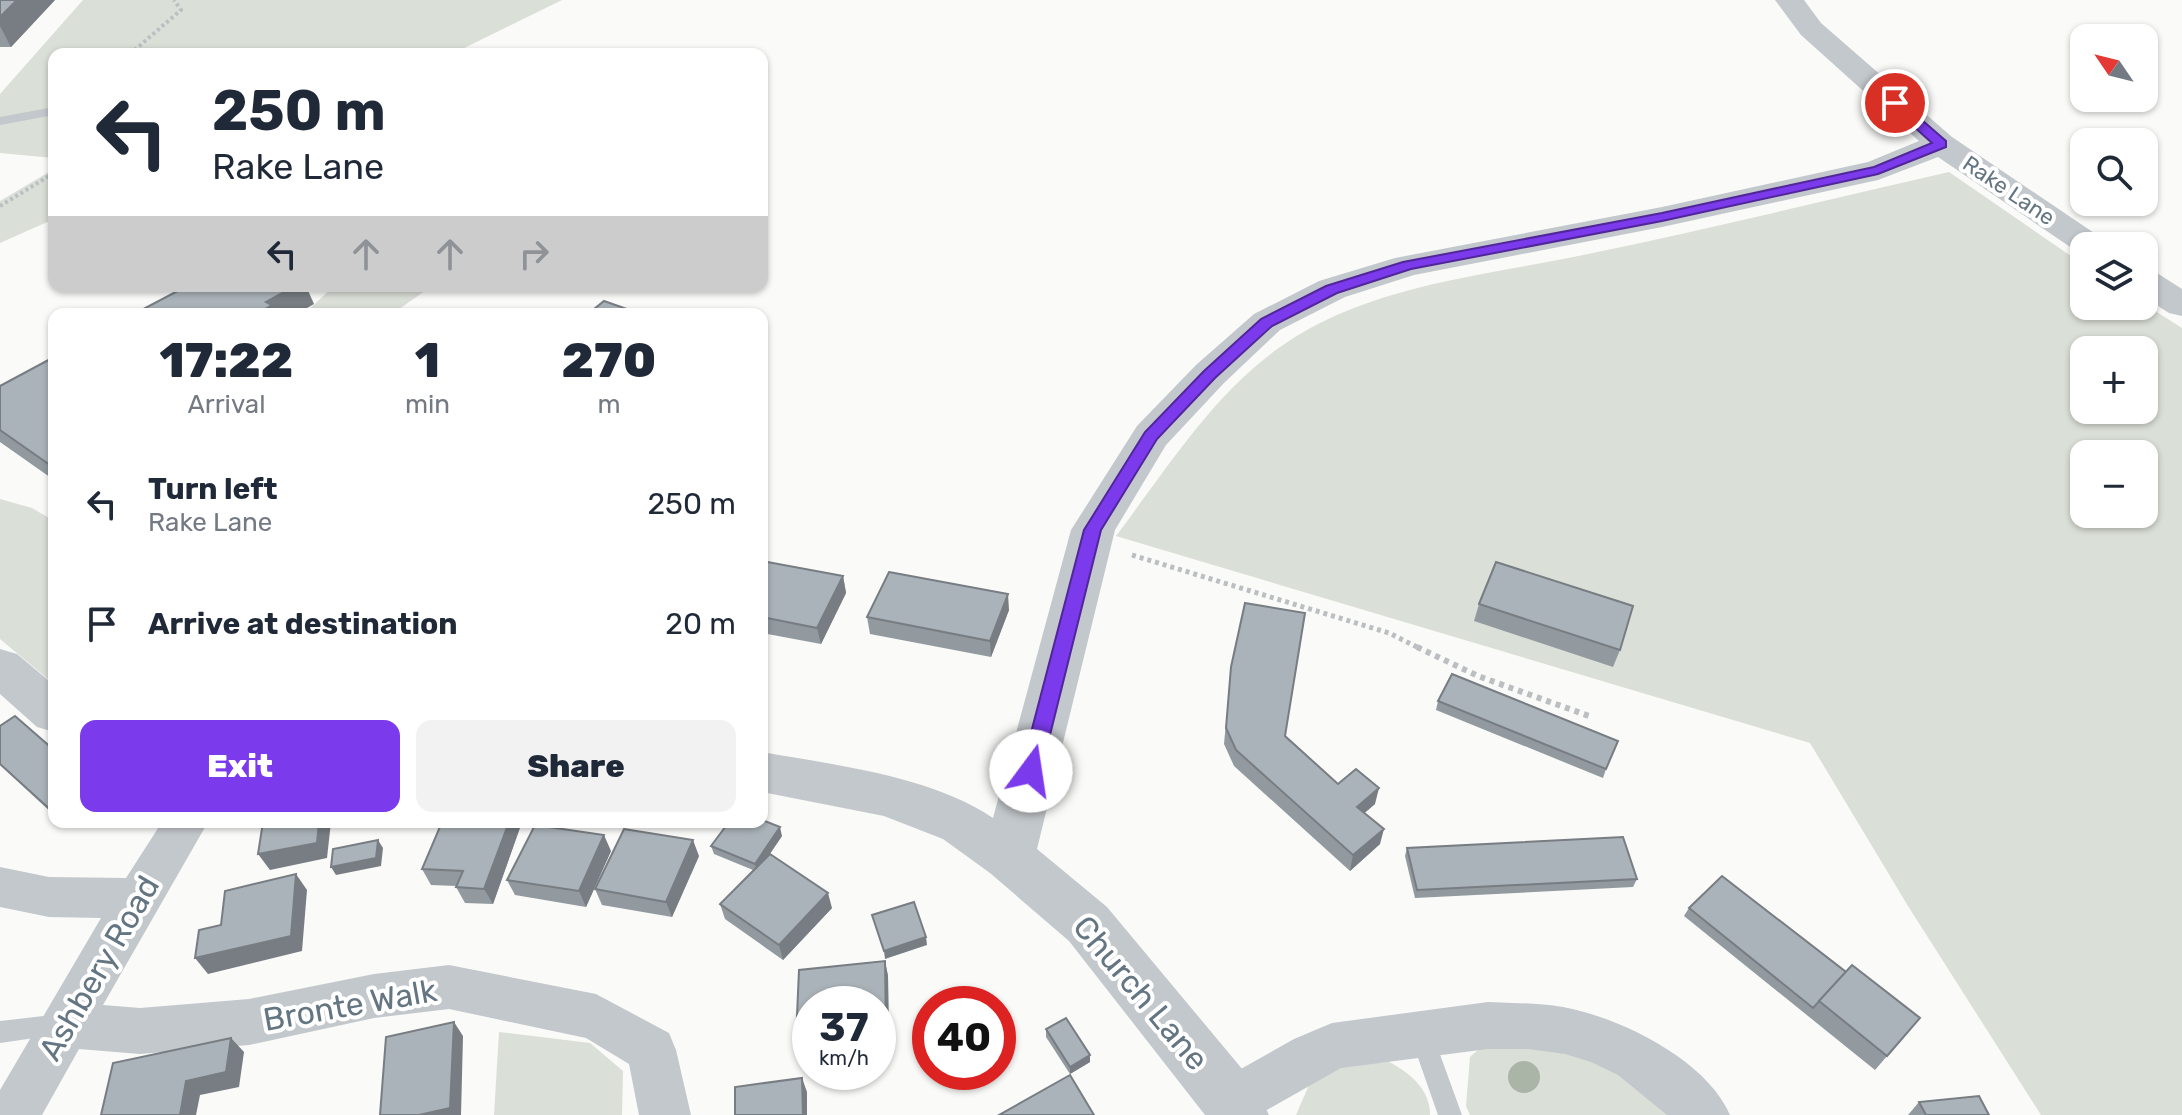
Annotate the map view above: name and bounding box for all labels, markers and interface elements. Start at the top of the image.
north arrow [2070,24,2158,112]
map controls [2070,24,2158,528]
pin [1861,69,1929,137]
text: 250 m [212,78,386,144]
icon: left [80,80,184,184]
icon: arrive [1873,81,1917,125]
button: search [2070,128,2158,216]
text: Rake Lane [212,145,384,188]
street label: Rake Lane [1958,150,2060,231]
icon: left [260,232,304,276]
icon: ahead [344,232,388,276]
icon: ahead [428,232,472,276]
icon: right [512,232,556,276]
button: layers [2070,232,2158,320]
text: 17:22 [160,332,293,389]
text: 1 [415,332,440,389]
text: 270 [562,332,656,389]
button: + [2070,336,2158,424]
text: Arrival [187,389,265,420]
text: min [405,389,450,420]
text: m [597,389,621,420]
button: − [2070,440,2158,528]
text: Turn left [148,471,278,507]
icon: left [80,482,124,526]
text: 250 m [648,486,736,522]
text: Rake Lane [148,507,272,538]
icon: arrive [80,602,124,646]
text: Arrive at destination [148,606,458,642]
text: 20 m [665,606,736,642]
button: Exit [80,720,400,812]
button: Share [416,720,736,812]
position arrow [989,729,1073,813]
street label: Ashbery Road [31,869,167,1067]
street label: Church Lane [1065,908,1217,1078]
street label: Bronte Walk [260,971,440,1039]
speed limit sign: 40 [912,986,1016,1090]
text: 37 [819,1004,869,1051]
text: km/h [819,1046,869,1070]

